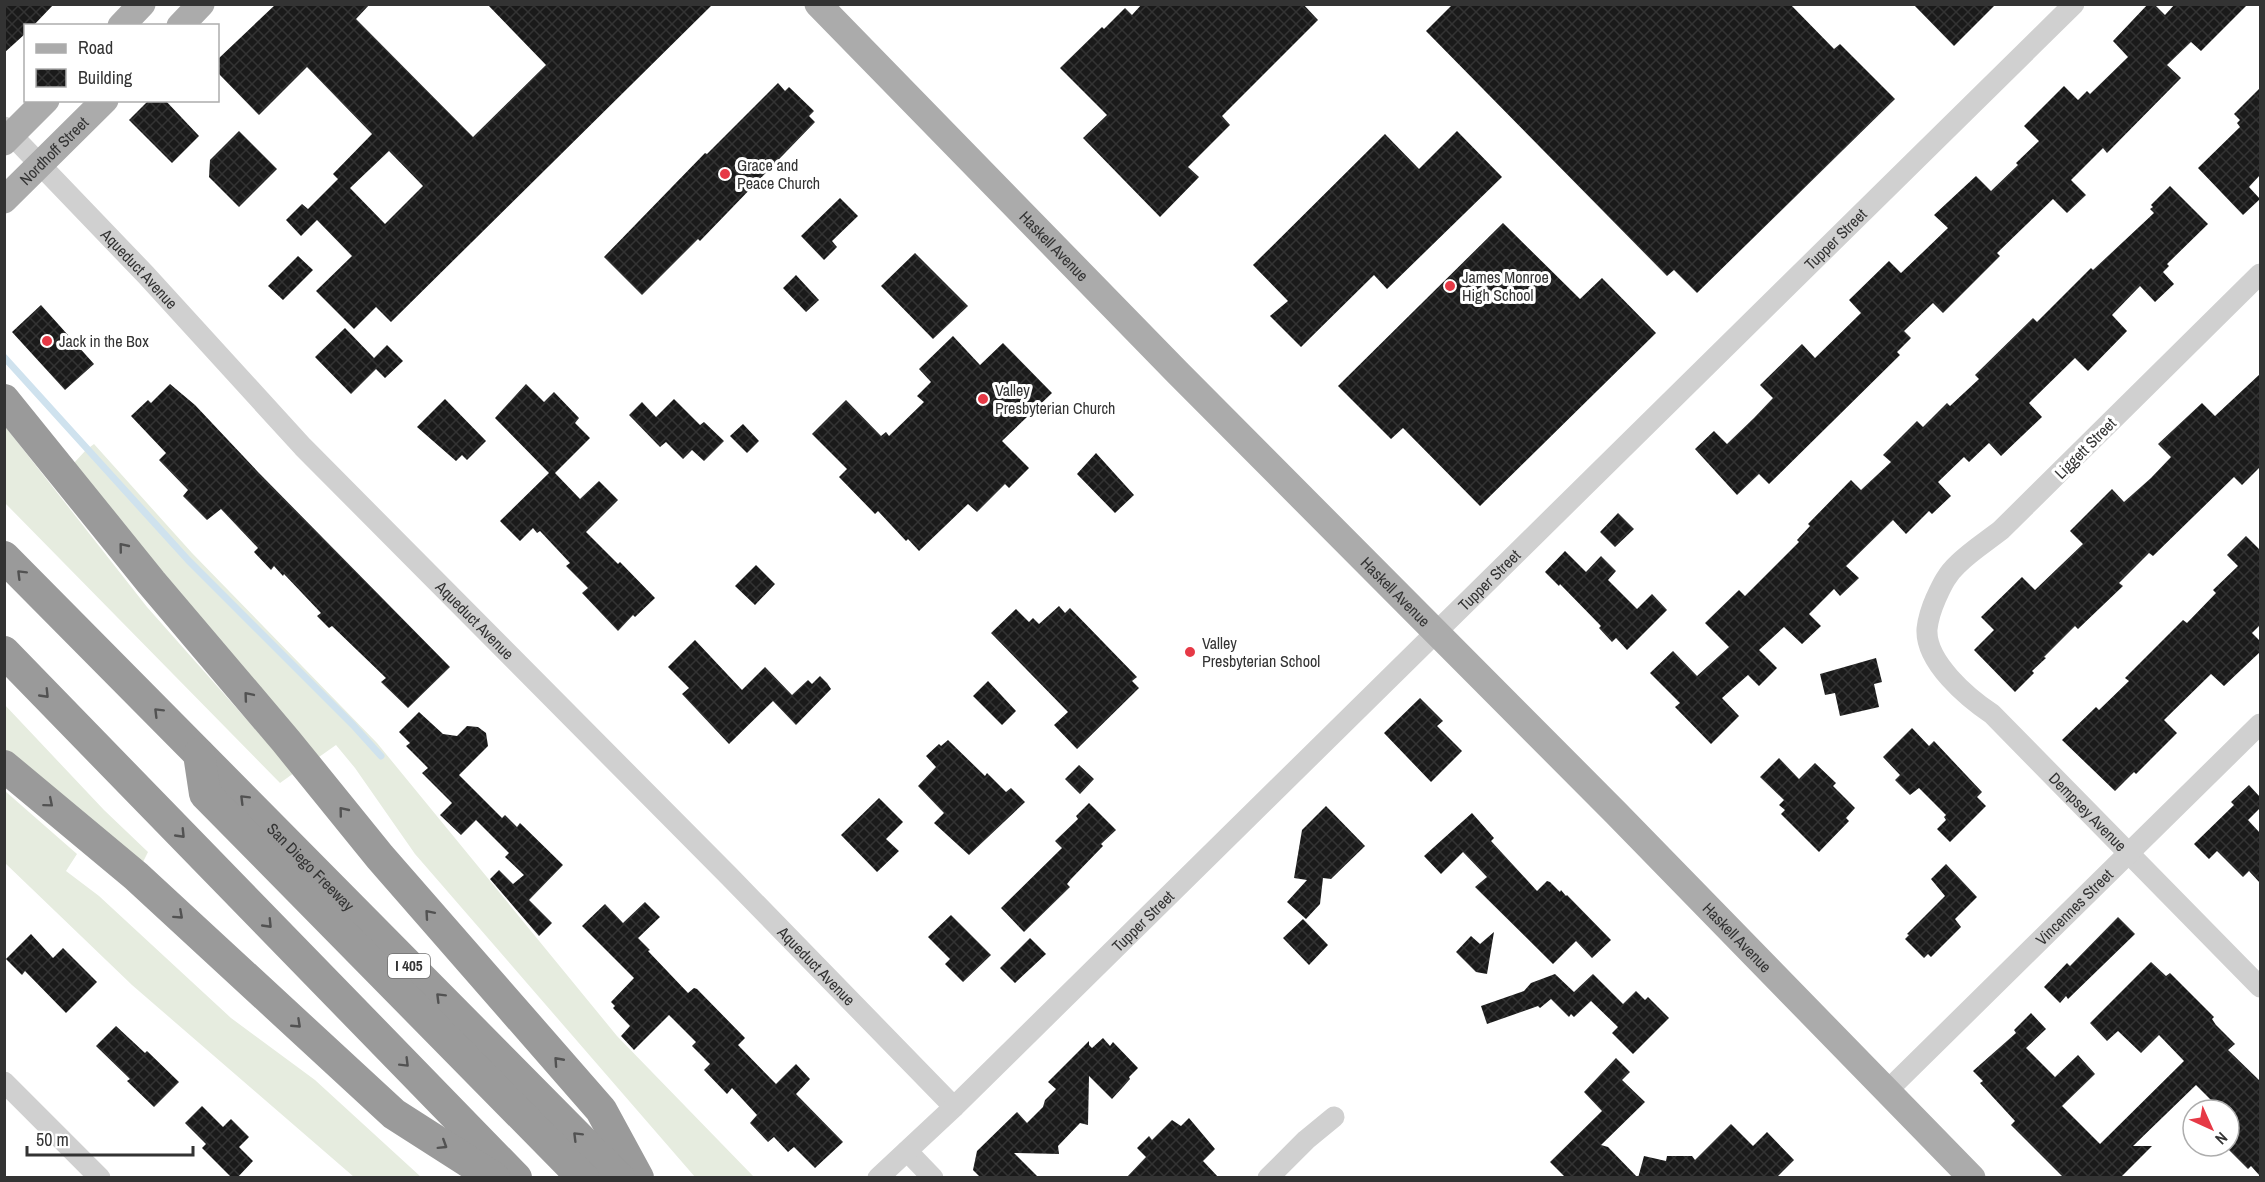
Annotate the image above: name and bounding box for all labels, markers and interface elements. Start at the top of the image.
legend [24,24,219,102]
text: Road [78,35,113,60]
text: Building [78,65,133,90]
street label: Nordhoff Street [14,111,93,190]
place label: Grace and Peace Church [737,154,820,194]
marker: Grace and Peace Church [718,167,732,181]
street label: Tupper Street [1799,203,1872,275]
street label: Haskell Avenue [1015,206,1093,286]
street label: Aqueduct Avenue [96,223,183,314]
place label: James Monroe High School [1462,266,1549,306]
marker: James Monroe High School [1443,279,1457,293]
place label: Jack in the Box [59,330,149,352]
marker: Jack in the Box [40,334,54,348]
place label: Valley Presbyterian Church [995,379,1115,419]
marker: Valley Presbyterian Church [976,392,990,406]
street label: Liggett Street [2049,412,2121,484]
one-way arrow [119,543,130,554]
street label: Tupper Street [1453,544,1525,616]
street label: Haskell Avenue [1356,552,1435,631]
one-way arrow [17,570,28,580]
street label: Aqueduct Avenue [430,575,519,664]
place label: Valley Presbyterian School [1202,632,1320,672]
marker: Valley Presbyterian School [1183,645,1197,659]
one-way arrow [38,688,49,698]
one-way arrow [244,692,255,703]
one-way arrow [155,709,166,720]
street label: Dempsey Avenue [2044,767,2132,856]
one-way arrow [42,796,53,807]
one-way arrow [240,796,251,806]
one-way arrow [339,807,350,818]
street label: San Diego Freeway [262,818,360,916]
one-way arrow [174,828,185,838]
street label: Vincennes Street [2031,864,2118,950]
street label: Tupper Street [1107,885,1179,957]
street label: Haskell Avenue [1698,897,1777,977]
one-way arrow [172,908,183,919]
one-way arrow [425,910,436,921]
one-way arrow [261,917,272,928]
street label: Aqueduct Avenue [772,921,860,1010]
road number: I 405 [388,954,430,978]
one-way arrow [437,994,448,1005]
one-way arrow [290,1017,301,1028]
one-way arrow [398,1057,409,1067]
one-way arrow [554,1057,565,1068]
north arrow [2181,1098,2241,1158]
scale bar [27,1119,194,1157]
text: 50 m [36,1127,69,1152]
text: N [2210,1127,2233,1150]
one-way arrow [574,1132,585,1143]
one-way arrow [437,1138,448,1149]

